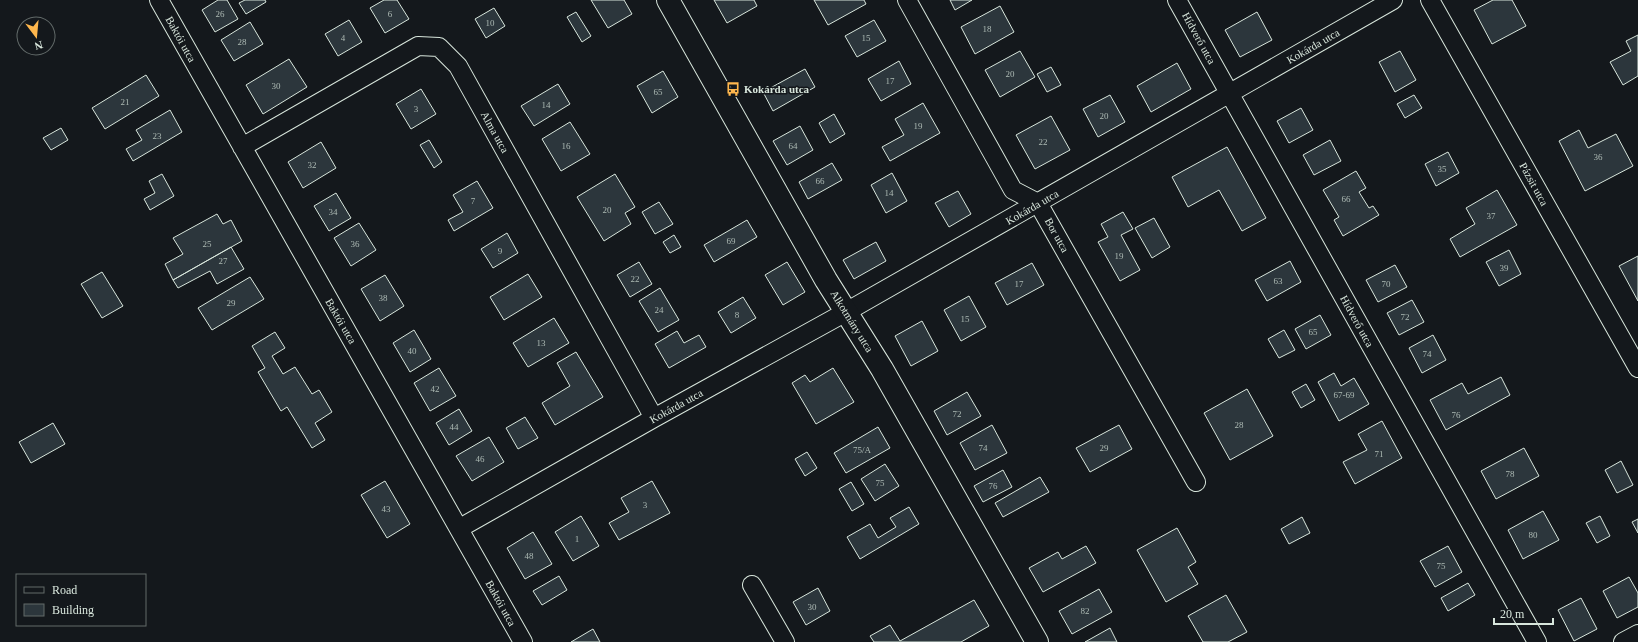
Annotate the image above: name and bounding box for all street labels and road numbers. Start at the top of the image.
street label: Hídverő utca [1180,10,1218,66]
street label: Baktói utca [164,14,199,64]
street label: Kokárda utca [1284,26,1342,66]
street label: Alma utca [479,109,511,155]
street label: Pázsit utca [1517,160,1551,208]
street label: Kokárda utca [1003,187,1061,227]
street label: Bor utca [1043,216,1071,254]
street label: Alkotmány utca [828,288,876,354]
street label: Hídverő utca [1338,293,1376,349]
street label: Baktói utca [323,296,359,346]
street label: Kokárda utca [647,386,705,426]
street label: Baktói utca [484,578,519,628]

